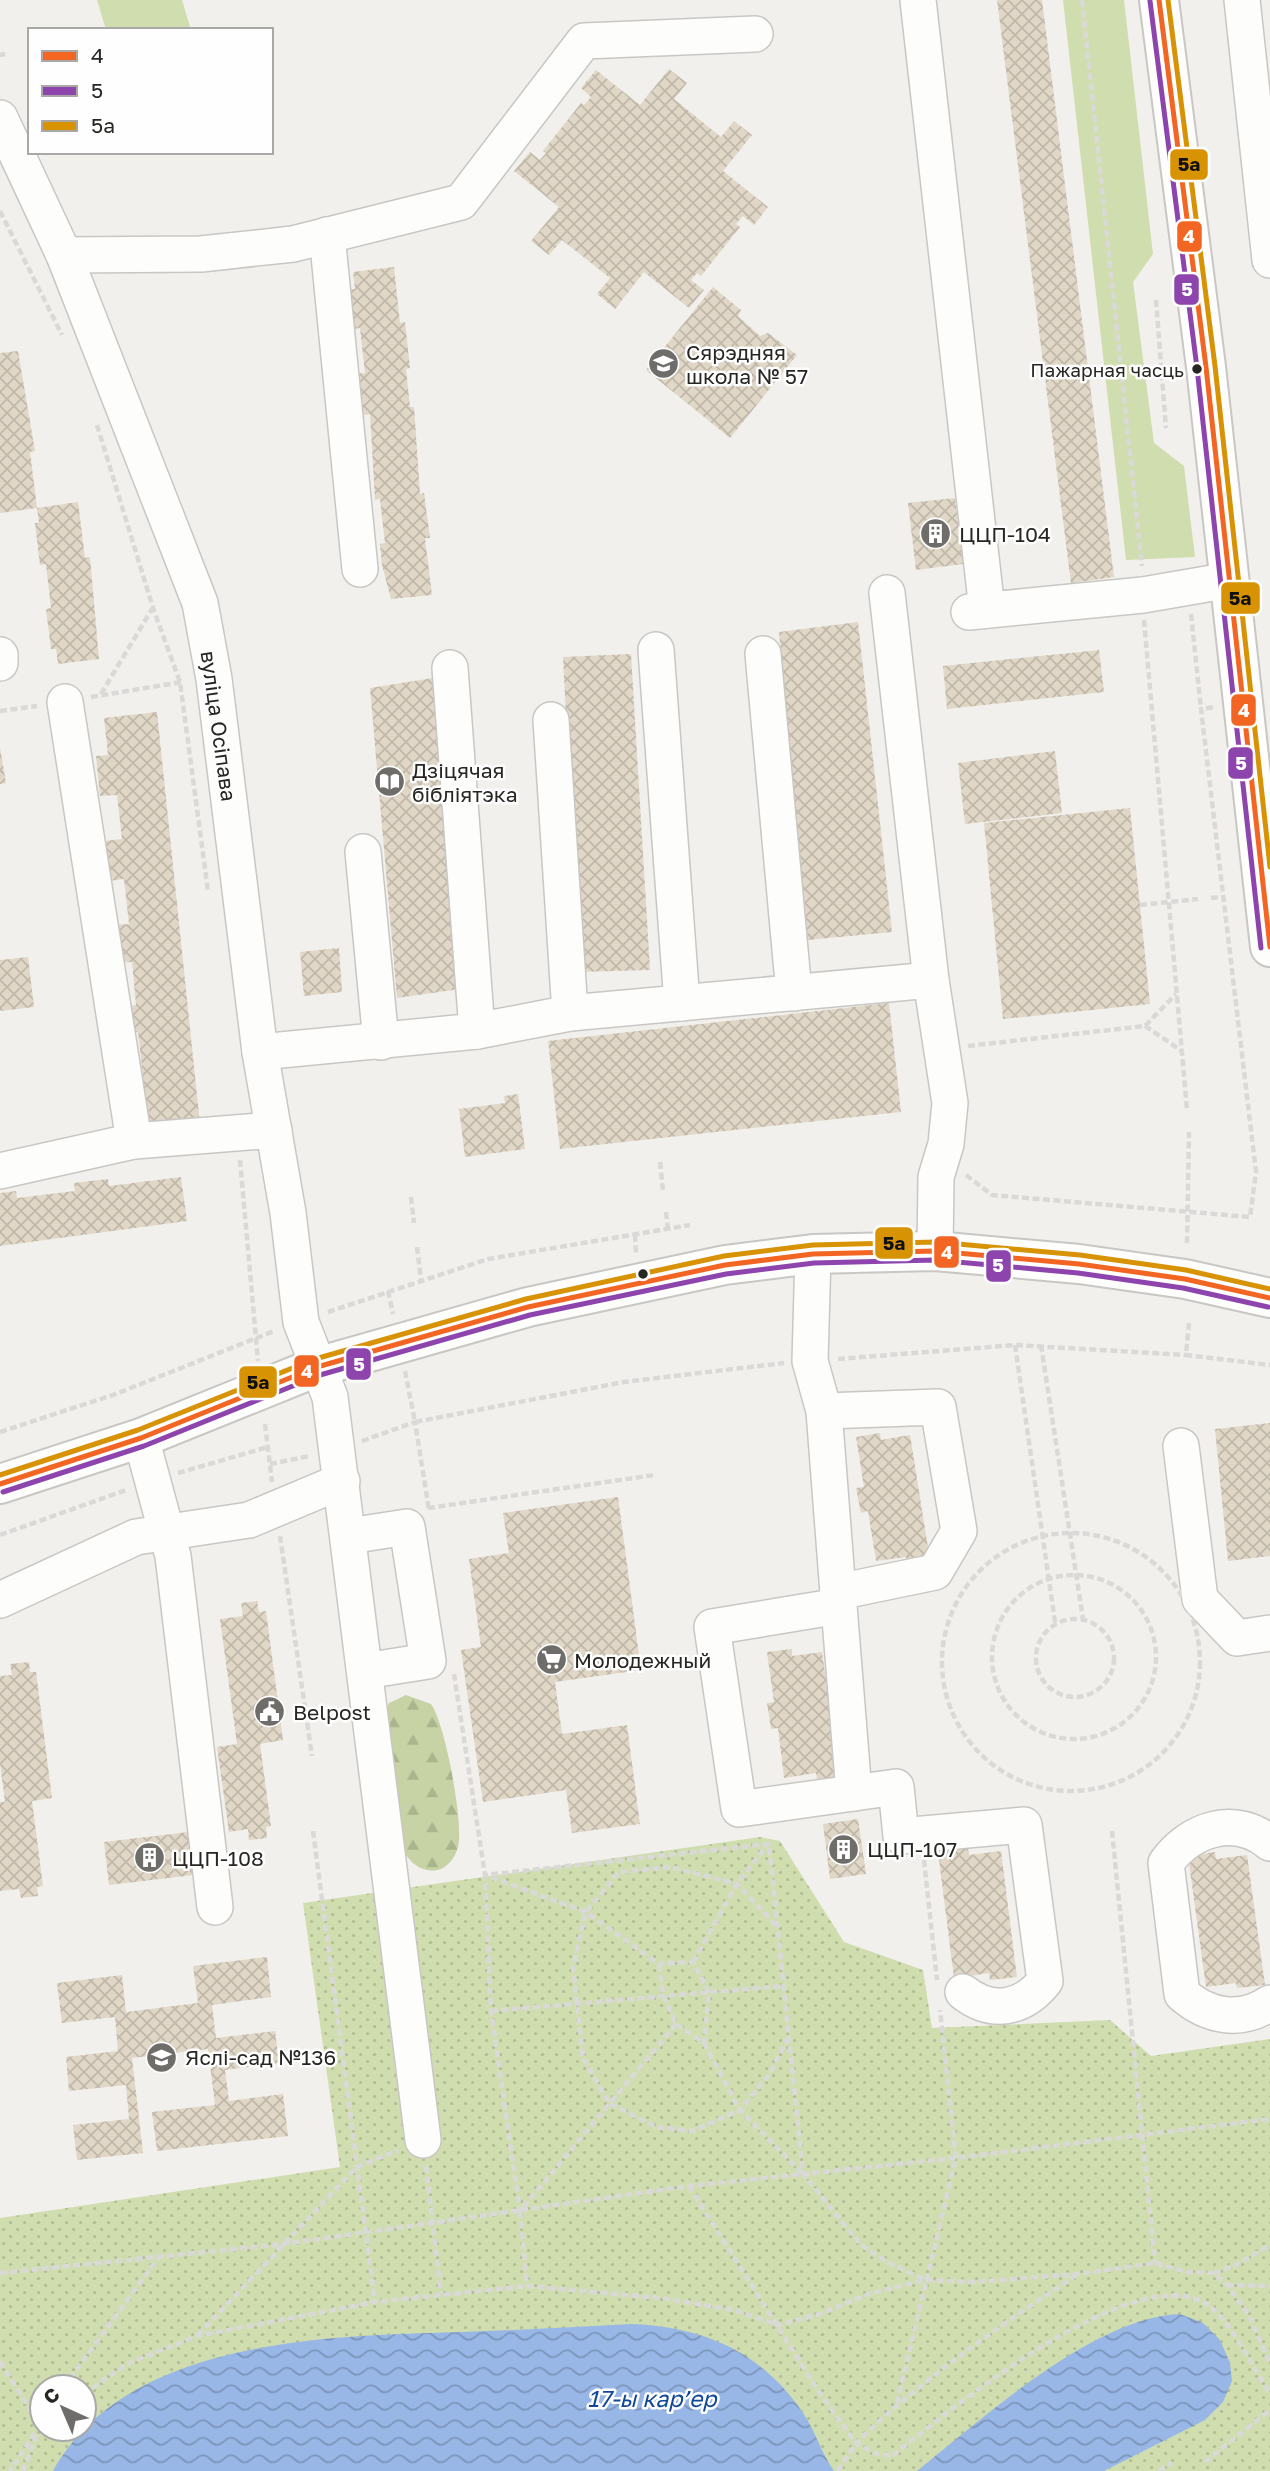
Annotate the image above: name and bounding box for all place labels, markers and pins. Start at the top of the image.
place label: Сярэдняя школа № 57 [686,339,808,389]
school or university icon: Сярэдняя школа № 57 [646,347,680,381]
place label: Пажарная часць [1030,358,1184,381]
marker: Пажарная часць [1190,362,1204,376]
building icon: ЦЦП-104 [919,517,953,551]
place label: ЦЦП-104 [959,521,1051,547]
place label: Дзіцячая бібліятэка [412,757,518,807]
library icon: Дзіцячая бібліятэка [372,765,406,799]
unlabelled marker [636,1267,650,1281]
supermarket icon: Молодежный [534,1643,568,1677]
place label: Молодежный [574,1647,711,1673]
public building icon: Belpost [253,1695,287,1729]
place label: Belpost [293,1699,371,1725]
building icon: ЦЦП-107 [827,1832,861,1866]
place label: ЦЦП-107 [867,1836,957,1862]
building icon: ЦЦП-108 [132,1841,166,1875]
place label: ЦЦП-108 [172,1845,264,1871]
school or university icon: Яслі-сад №136 [145,2040,179,2074]
place label: Яслі-сад №136 [185,2044,336,2070]

